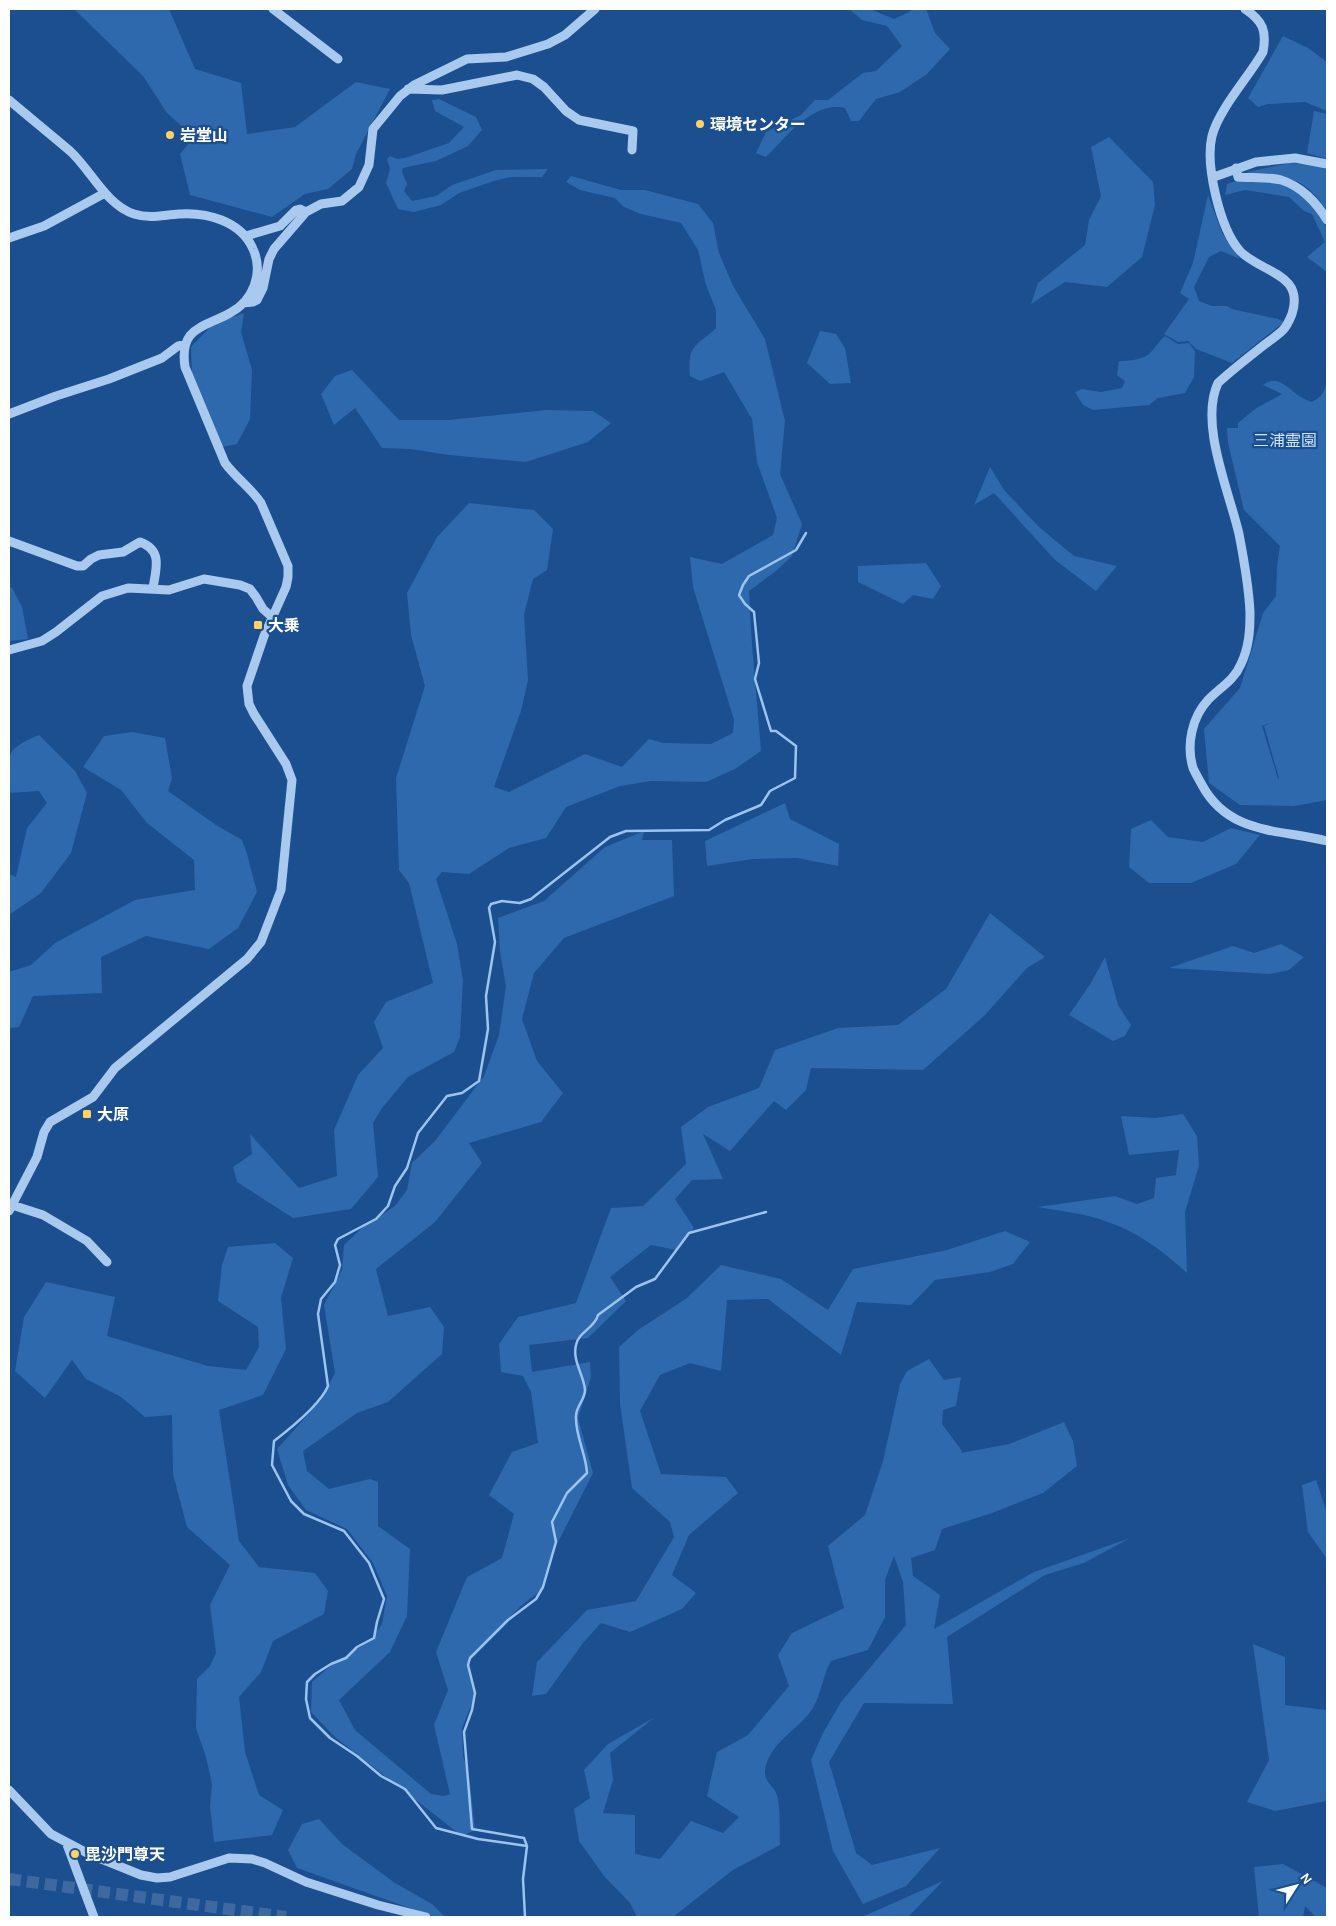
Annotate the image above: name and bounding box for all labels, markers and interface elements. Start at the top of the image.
place label: 環境センター [710,115,806,134]
marker: 環境センター [694,118,706,130]
place label: 岩堂山 [180,126,228,145]
marker: 岩堂山 [164,129,176,141]
park label: 三浦霊園 [1253,431,1317,450]
place label: 大乗 [268,616,300,635]
marker: 大乗 [252,619,264,631]
place label: 大原 [97,1105,129,1124]
marker: 大原 [81,1108,93,1120]
place label: 毘沙門尊天 [85,1845,165,1864]
marker: 毘沙門尊天 [69,1848,81,1860]
north arrow [1271,1861,1321,1911]
text: N [1296,1870,1316,1888]

